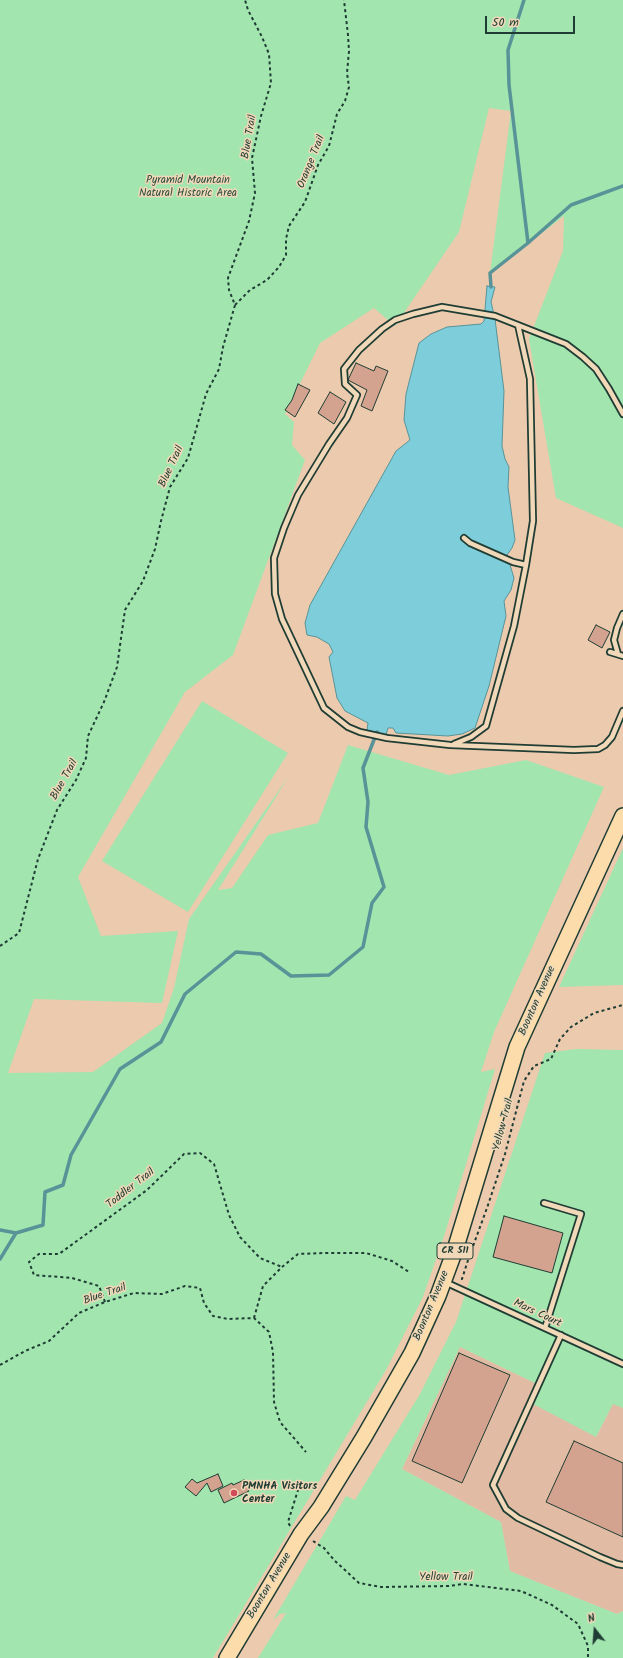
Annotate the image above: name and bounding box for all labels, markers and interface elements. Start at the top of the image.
scale bar [487,8,577,34]
text: 50 m [492,13,519,32]
street label: Blue Trail [240,114,260,160]
street label: Orange Trail [295,134,329,190]
park label: Pyramid Mountain Natural Historic Area [139,174,237,200]
street label: Blue Trail [157,444,187,490]
street label: Blue Trail [48,757,82,803]
street label: Boonton Avenue [517,964,559,1038]
street label: Yellow Trail [491,1097,517,1153]
street label: Toddler Trail [104,1166,158,1212]
road number: CR 511 [437,1243,473,1259]
street label: Boonton Avenue [411,1269,453,1343]
street label: Blue Trail [82,1282,128,1308]
street label: Mars Court [511,1297,563,1331]
place label: PMNHA Visitors Center [242,1480,317,1506]
marker: PMNHA Visitors Center [229,1488,239,1498]
street label: Boonton Avenue [245,1551,295,1621]
street label: Yellow Trail [419,1571,473,1585]
text: N [586,1609,597,1628]
north arrow [575,1610,615,1650]

